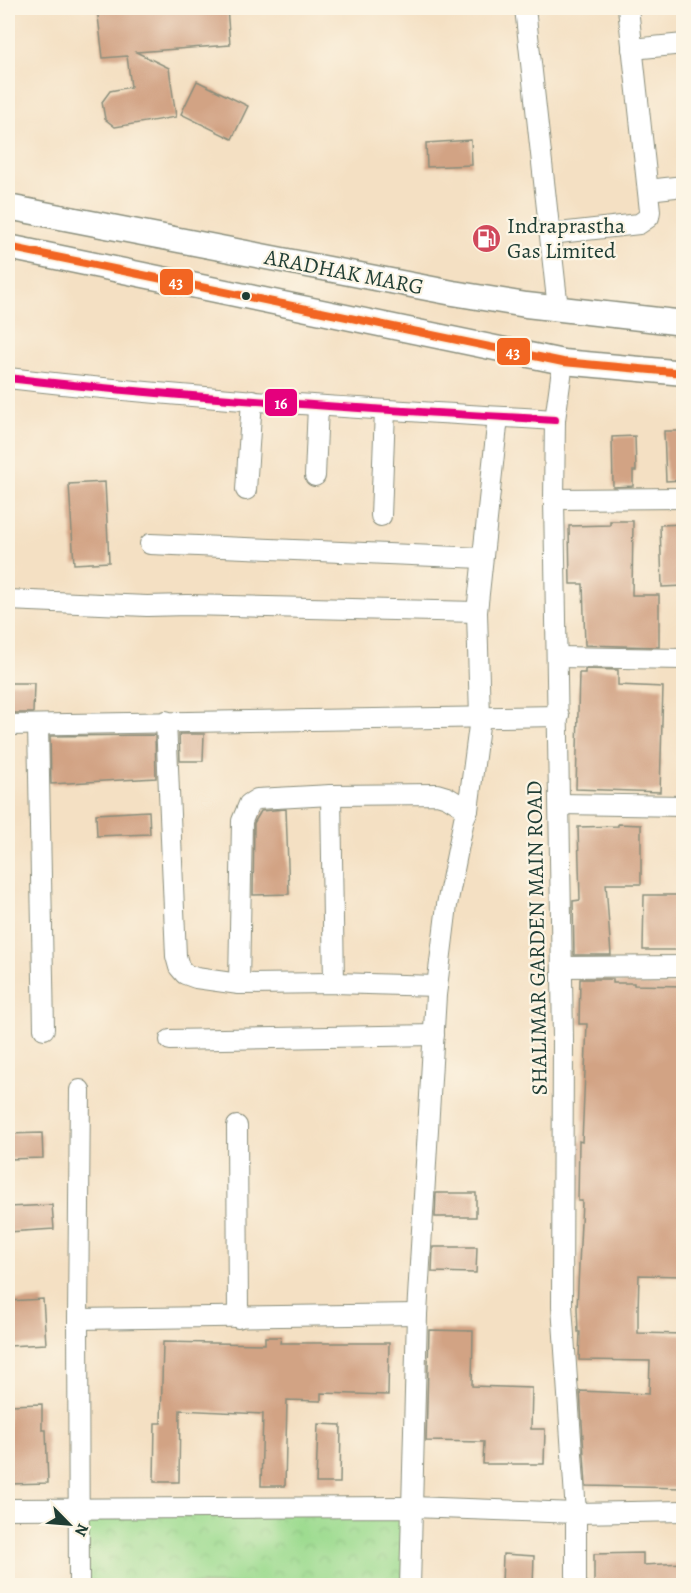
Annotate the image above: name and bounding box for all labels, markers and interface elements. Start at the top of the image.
place label: Indraprastha Gas Limited [507,211,626,266]
fuel station icon: Indraprastha Gas Limited [470,223,502,255]
street label: ARADHAK MARG [261,242,426,302]
line badge: 43 [159,268,194,296]
text: 43 [169,272,183,294]
unlabelled marker [240,290,252,302]
line badge: 43 [496,337,531,366]
text: 43 [506,342,520,364]
line badge: 16 [264,388,298,417]
text: 16 [274,393,288,415]
street label: SHALIMAR GARDEN MAIN ROAD [519,780,555,1096]
north arrow [39,1494,99,1554]
text: N [69,1520,94,1540]

